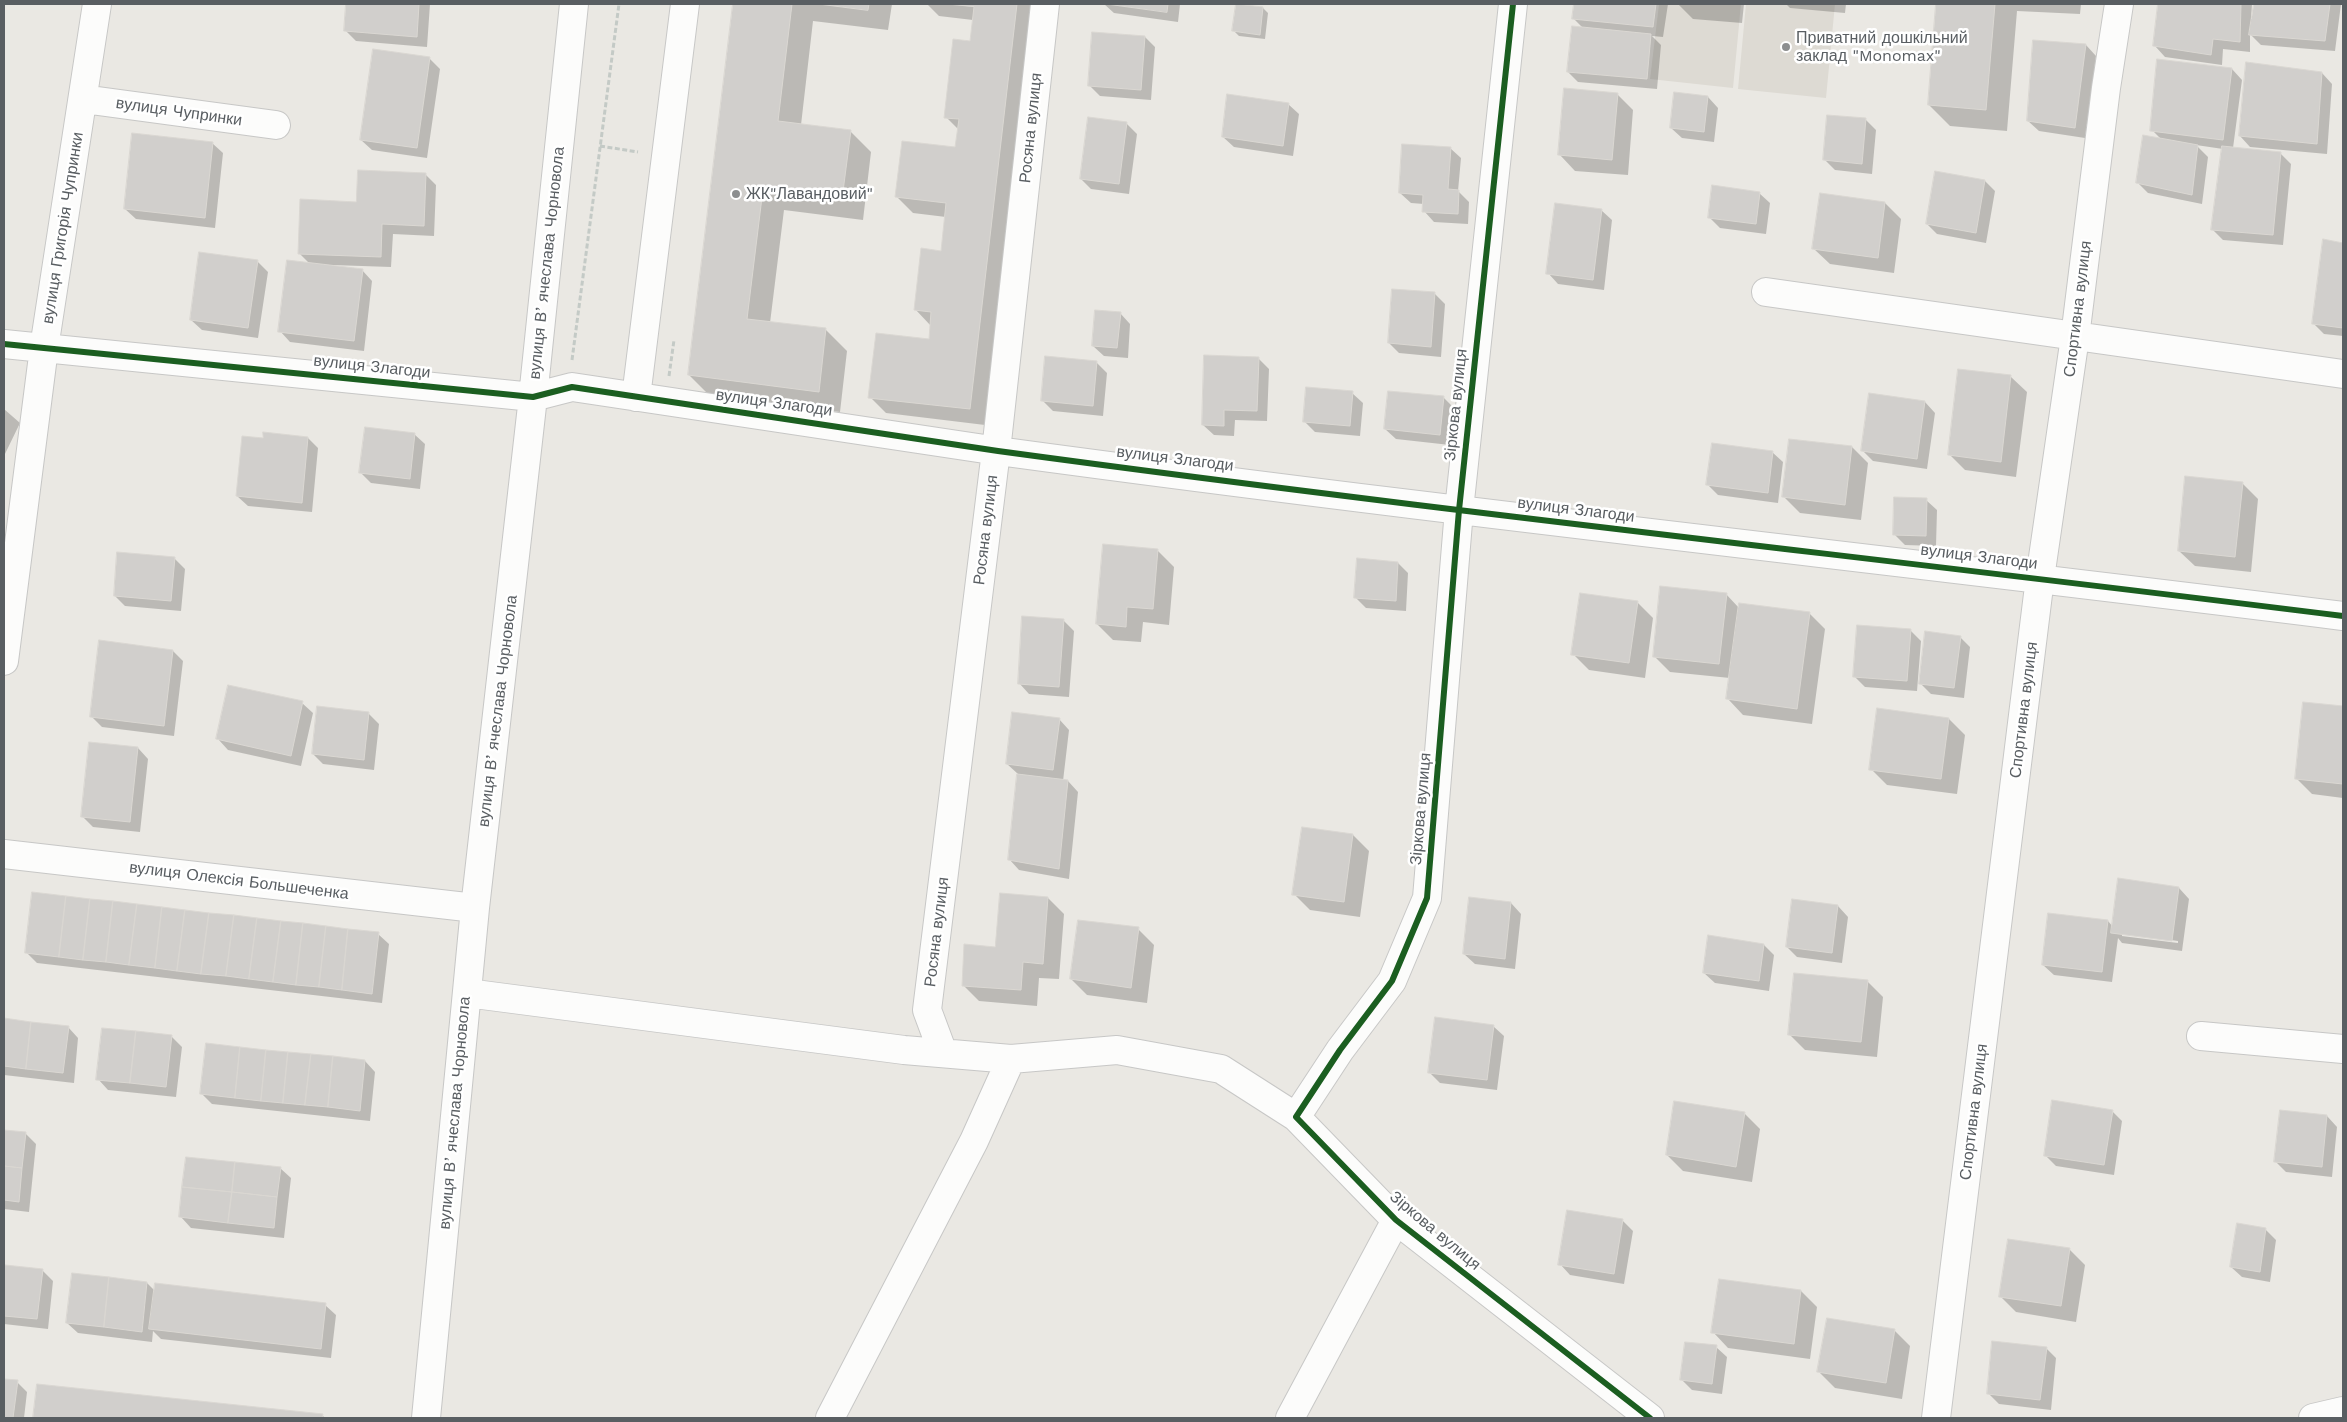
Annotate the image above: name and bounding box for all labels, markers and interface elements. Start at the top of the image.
place label: Приватний дошкільний заклад "Monomax" [1796,28,1968,66]
marker: Приватний дошкільний заклад "Monomax" [1780,41,1792,53]
street label: Росяна вулиця [1016,72,1046,184]
street label: вулиця Чупринки [115,94,243,130]
street label: вулиця Григорія Чупринки [38,131,88,325]
street label: вулиця Вʼячеслава Чорновола [525,146,569,380]
place label: ЖК"Лавандовий" [746,184,873,204]
marker: ЖК"Лавандовий" [730,188,742,200]
street label: Спортивна вулиця [2060,240,2096,378]
street label: Зіркова вулиця [1441,348,1471,462]
street label: вулиця Злагоди [313,351,431,383]
street label: вулиця Злагоди [714,385,834,421]
street label: вулиця Злагоди [1115,442,1235,476]
street label: Росяна вулиця [970,474,1002,586]
street label: вулиця Злагоди [1516,493,1636,527]
street label: вулиця Злагоди [1919,540,2039,574]
street label: вулиця Вʼячеслава Чорновола [474,594,522,828]
street label: Спортивна вулиця [2006,641,2042,779]
street label: Зіркова вулиця [1407,752,1435,866]
street label: вулиця Олексія Большеченка [128,858,350,904]
street label: Росяна вулиця [921,876,953,988]
street label: вулиця Вʼячеслава Чорновола [435,996,475,1230]
street label: Спортивна вулиця [1956,1043,1992,1181]
street label: Зіркова вулиця [1386,1187,1484,1275]

